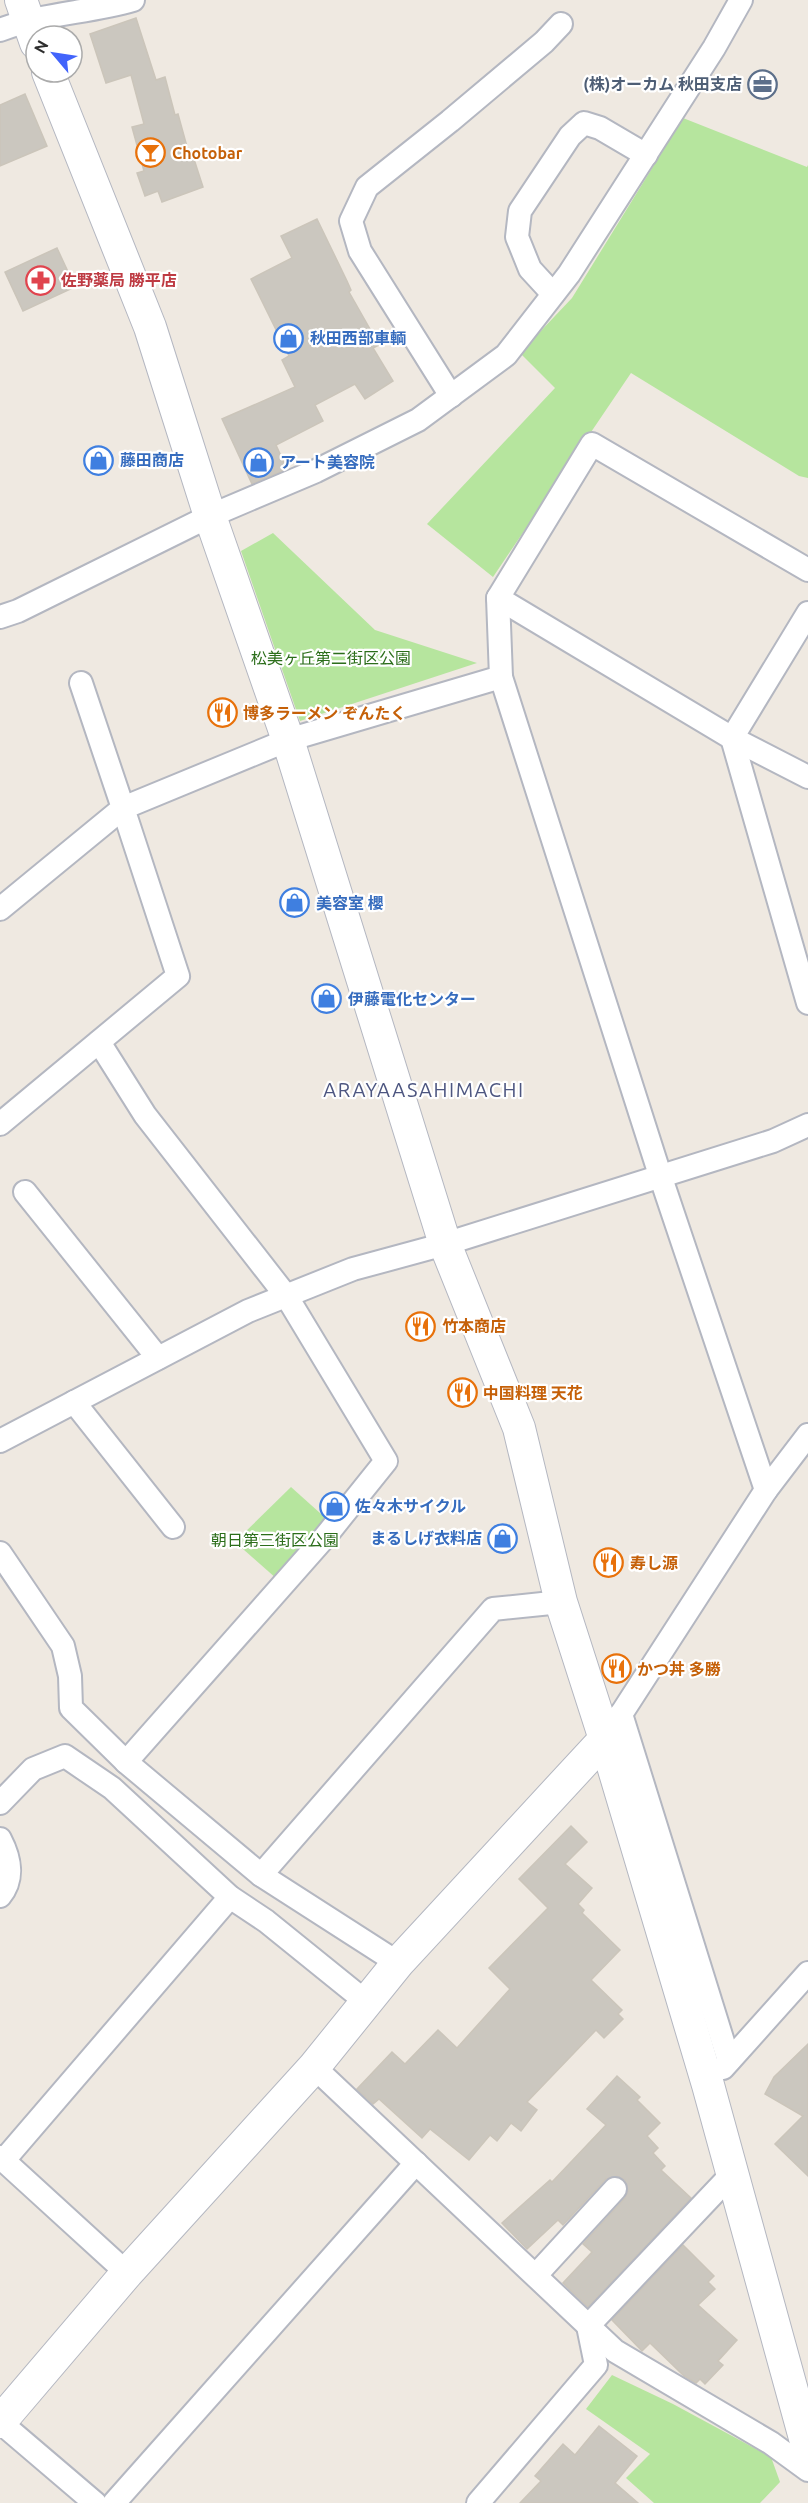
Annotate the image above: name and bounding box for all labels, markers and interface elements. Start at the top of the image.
north arrow [24,24,84,84]
text: N [30,37,52,56]
office icon: (株)オーカム 秋田支店 [747,68,779,100]
place label: (株)オーカム 秋田支店 [583,75,742,94]
bar icon: Chotobar [135,137,167,169]
place label: Chotobar [172,144,243,162]
pharmacy icon: 佐野薬局 勝平店 [24,264,56,296]
place label: 佐野薬局 勝平店 [60,271,177,289]
shop icon: 秋田西部車輌 [273,322,305,354]
place label: 秋田西部車輌 [310,329,406,347]
shop icon: 藤田商店 [83,444,115,476]
shop icon: アート美容院 [243,446,275,478]
place label: 藤田商店 [120,451,184,469]
place label: アート美容院 [280,453,375,471]
park label: 松美ヶ丘第二街区公園 [251,649,411,667]
restaurant icon: 博多ラーメン ぞんたく [206,697,238,729]
place label: 博多ラーメン ぞんたく [243,704,406,722]
shop icon: 美容室 櫻 [279,887,311,919]
place label: 美容室 櫻 [316,894,384,912]
shop icon: 伊藤電化センター [311,983,343,1015]
place label: 伊藤電化センター [347,990,476,1008]
district label: ARAYAASAHIMACHI [323,1078,525,1101]
restaurant icon: 竹本商店 [405,1310,437,1342]
place label: 竹本商店 [442,1317,506,1335]
restaurant icon: 中国料理 天花 [446,1377,478,1409]
place label: 中国料理 天花 [483,1384,583,1402]
shop icon: 佐々木サイクル [318,1490,350,1522]
place label: 佐々木サイクル [354,1497,466,1515]
shop icon: まるしげ衣料店 [487,1522,519,1554]
place label: まるしげ衣料店 [370,1529,482,1547]
park label: 朝日第三街区公園 [211,1531,339,1549]
restaurant icon: 寿し源 [593,1547,625,1579]
place label: 寿し源 [630,1554,678,1572]
restaurant icon: かつ丼 多勝 [600,1653,632,1685]
place label: かつ丼 多勝 [637,1660,721,1678]

